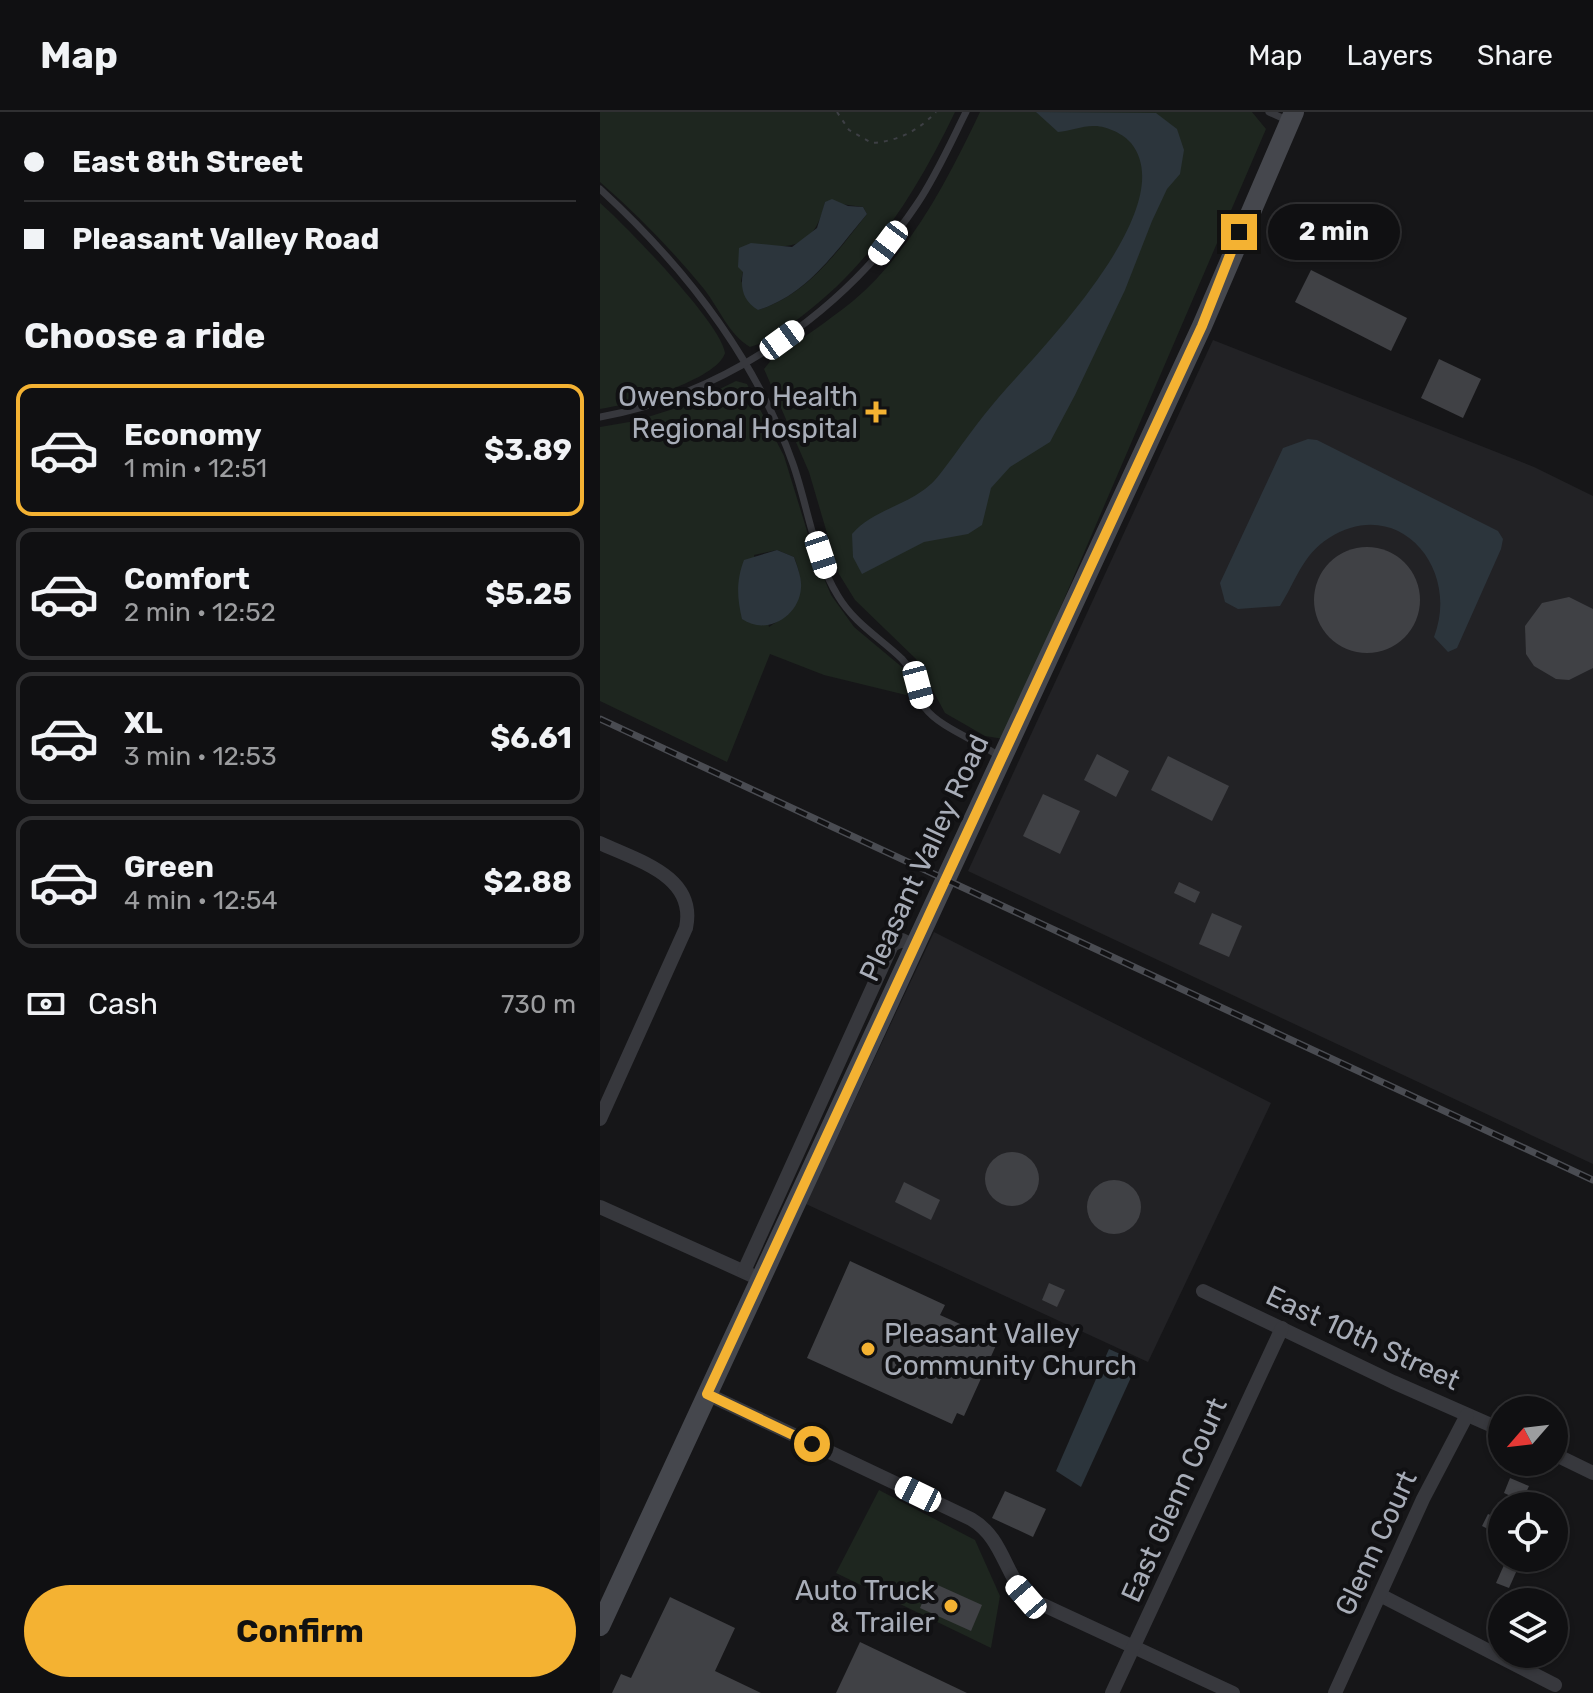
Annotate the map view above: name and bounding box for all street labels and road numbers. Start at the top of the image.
street label: Pleasant Valley Road [852,729,996,987]
street label: East 10th Street [1261,1279,1465,1397]
street label: East Glenn Court [1114,1393,1234,1607]
street label: Glenn Court [1328,1466,1424,1620]

